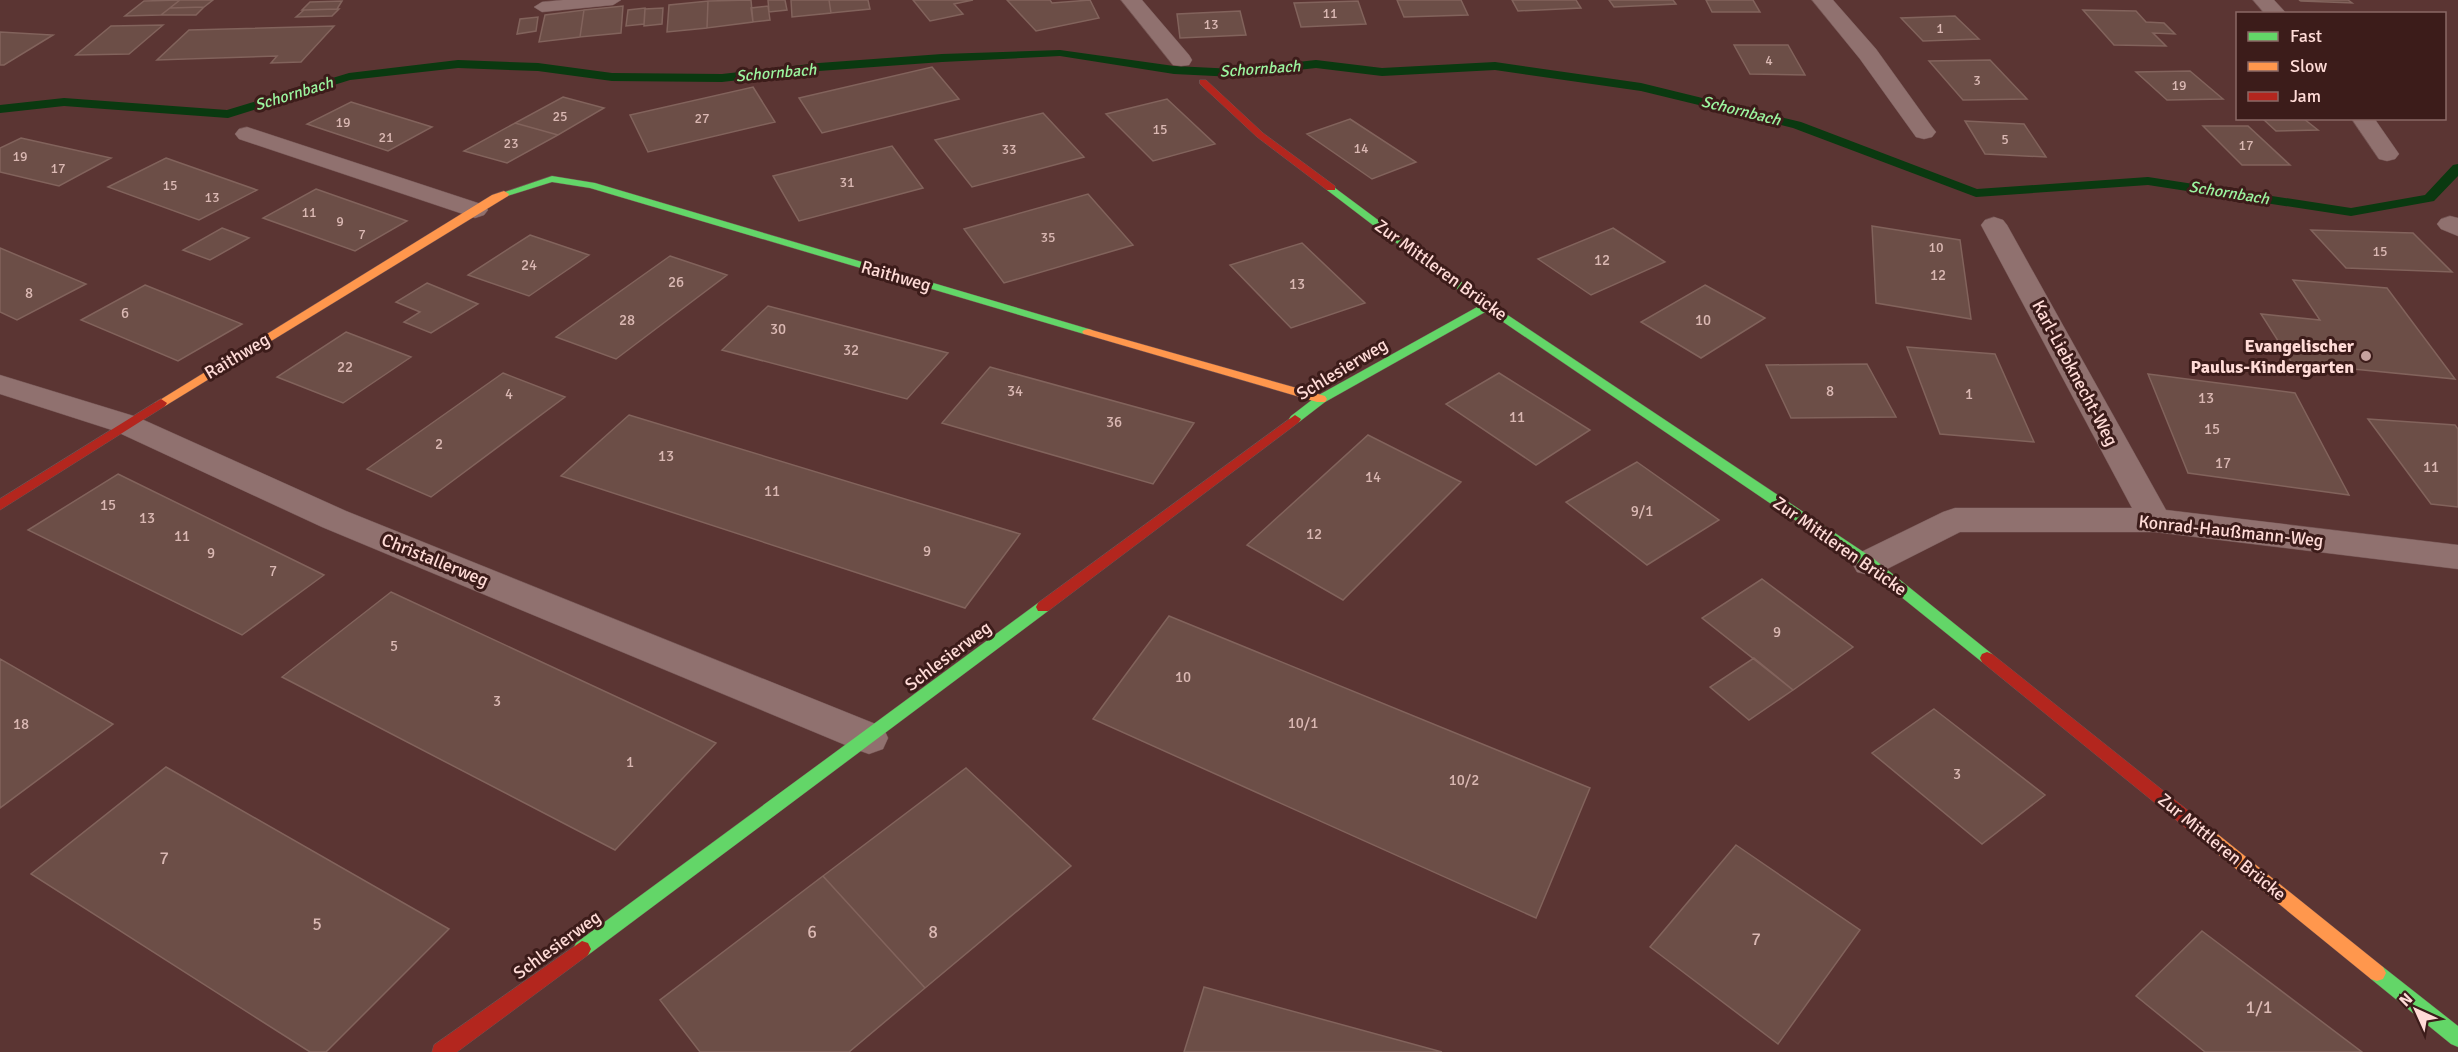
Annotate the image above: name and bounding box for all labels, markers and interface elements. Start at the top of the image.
house number: 11 [1322,5,1338,22]
legend [2236,12,2446,120]
house number: 13 [1203,16,1219,33]
house number: 1 [1936,20,1944,37]
text: Fast [2290,25,2322,47]
house number: 4 [1765,52,1773,69]
text: Slow [2290,55,2327,77]
water label: Schornbach [1219,56,1302,82]
water label: Schornbach [735,59,818,86]
water label: Schornbach [252,72,337,115]
house number: 3 [1973,72,1981,89]
house number: 19 [2171,77,2187,94]
text: Jam [2290,85,2321,107]
water label: Schornbach [1699,92,1784,131]
house number: 25 [552,108,568,125]
house number: 27 [694,110,710,127]
house number: 19 [335,114,351,131]
house number: 15 [1152,121,1168,138]
house number: 21 [378,129,394,146]
house number: 5 [2001,131,2009,148]
house number: 23 [503,135,519,152]
house number: 17 [2238,137,2254,154]
house number: 14 [1353,140,1369,157]
house number: 33 [1001,141,1017,158]
house number: 19 [12,148,28,165]
house number: 17 [50,160,66,177]
house number: 31 [839,174,855,191]
house number: 15 [162,177,178,194]
water label: Schornbach [2188,177,2272,209]
house number: 13 [204,189,220,206]
house number: 11 [301,204,317,221]
house number: 9 [336,213,344,230]
street label: Zur Mittleren Brücke [1370,215,1512,325]
house number: 7 [358,226,366,243]
house number: 35 [1040,229,1056,246]
house number: 10 [1928,239,1944,256]
house number: 15 [2372,243,2388,260]
house number: 12 [1594,251,1610,269]
house number: 24 [521,256,537,274]
street label: Raithweg [858,256,934,296]
house number: 12 [1930,266,1946,284]
house number: 26 [668,273,684,291]
house number: 13 [1289,275,1305,293]
house number: 8 [25,284,33,302]
street label: Karl-Liebknecht-Weg [2027,296,2123,450]
house number: 6 [121,304,129,322]
house number: 28 [619,311,635,329]
house number: 10 [1695,311,1711,329]
house number: 30 [770,320,786,338]
street label: Raithweg [201,328,273,384]
street label: Schlesierweg [1292,333,1392,405]
place label: Evangelischer Paulus-Kindergarten [2191,335,2355,378]
house number: 32 [843,341,859,359]
marker: Evangelischer Paulus-Kindergarten [2359,349,2373,363]
house number: 22 [337,358,353,376]
house number: 34 [1007,382,1023,400]
house number: 8 [1826,382,1834,400]
house number: 4 [505,385,513,403]
house number: 1 [1965,385,1973,403]
house number: 13 [2198,389,2214,407]
house number: 11 [1509,408,1525,426]
house number: 36 [1106,413,1122,431]
house number: 15 [2204,420,2220,438]
house number: 2 [435,435,443,453]
house number: 13 [658,447,674,465]
house number: 17 [2215,454,2231,472]
house number: 11 [2423,458,2439,476]
house number: 14 [1365,468,1381,486]
house number: 11 [764,482,780,500]
street label: Zur Mittleren Brücke [1769,492,1911,600]
house number: 15 [100,496,116,514]
house number: 9/1 [1631,502,1653,520]
house number: 13 [139,509,155,527]
street label: Konrad-Haußmann-Weg [2137,510,2325,552]
house number: 12 [1306,525,1322,543]
house number: 11 [174,527,190,545]
street label: Christallerweg [378,529,492,591]
house number: 9 [923,542,931,560]
house number: 9 [207,544,215,562]
house number: 7 [269,562,277,580]
street label: Schlesierweg [900,616,996,696]
house number: 9 [1773,623,1781,641]
house number: 5 [390,637,398,655]
house number: 10 [1175,668,1191,686]
house number: 3 [493,692,501,710]
house number: 10/1 [1288,714,1318,732]
house number: 18 [13,715,29,733]
house number: 1 [626,753,634,771]
house number: 3 [1953,765,1961,783]
house number: 10/2 [1449,771,1479,789]
street label: Zur Mittleren Brücke [2154,789,2290,905]
house number: 7 [159,847,169,869]
street label: Schlesierweg [509,906,605,984]
house number: 5 [312,913,322,935]
house number: 6 [807,921,817,943]
house number: 8 [928,921,938,943]
house number: 7 [1751,928,1761,950]
north arrow [2386,980,2446,1040]
text: N [2395,989,2417,1011]
house number: 1/1 [2245,996,2273,1018]

